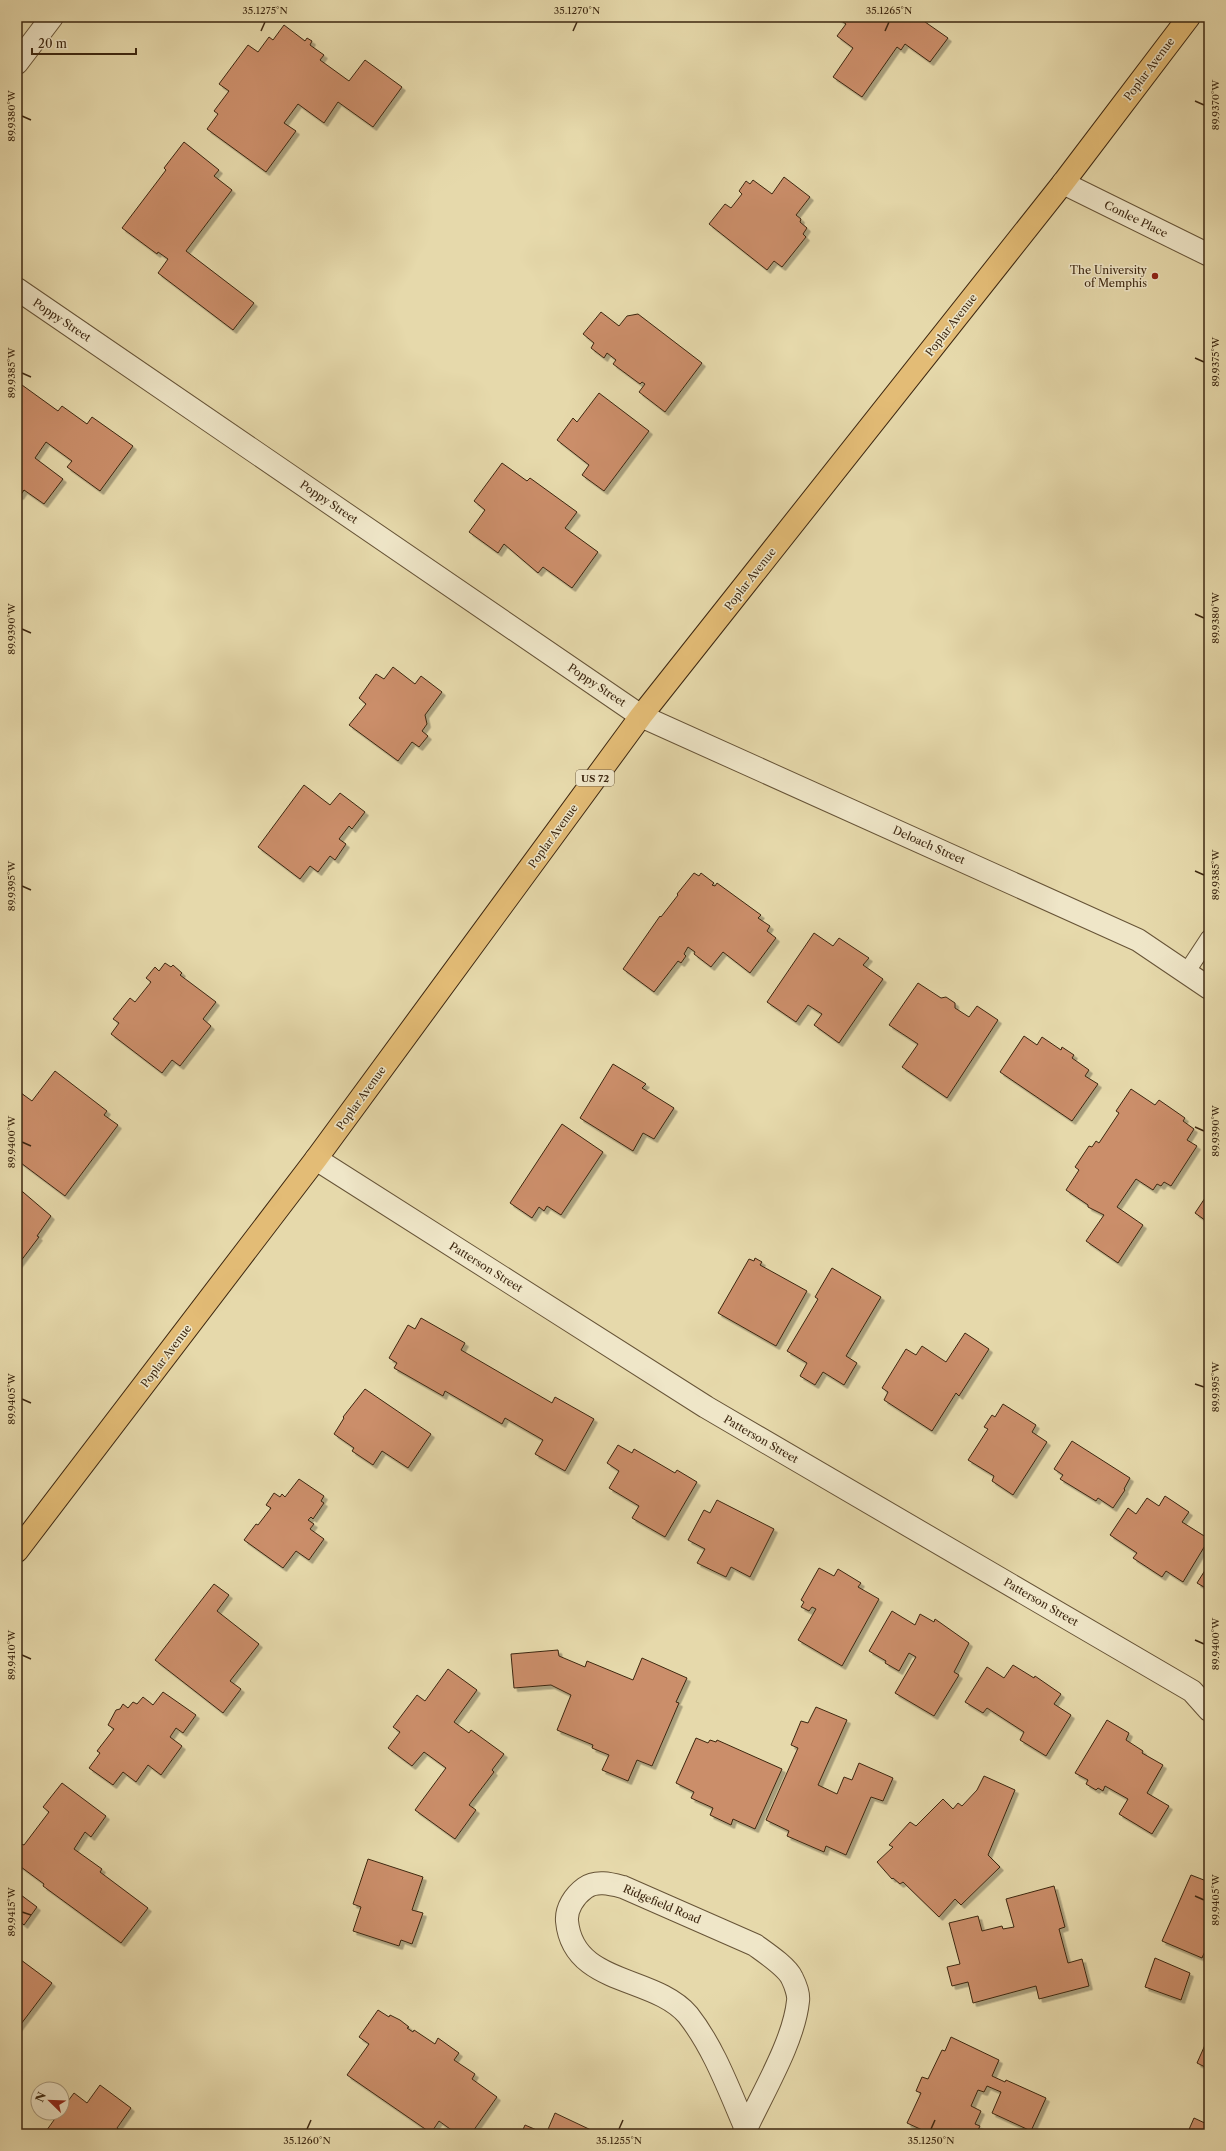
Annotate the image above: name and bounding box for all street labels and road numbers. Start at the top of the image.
street label: Poplar Avenue [1121,35,1177,103]
street label: Conlee Place [1102,198,1170,240]
street label: Poplar Avenue [922,291,980,359]
street label: Poppy Street [30,295,94,345]
street label: Poppy Street [297,477,361,527]
street label: Poplar Avenue [721,545,779,613]
street label: Poppy Street [565,660,629,710]
road number: US 72 [576,770,614,786]
street label: Poplar Avenue [525,801,581,871]
street label: Deloach Street [891,823,967,867]
street label: Poplar Avenue [333,1063,389,1133]
street label: Patterson Street [447,1239,525,1295]
street label: Poplar Avenue [138,1322,194,1390]
street label: Patterson Street [721,1412,801,1466]
street label: Patterson Street [1001,1575,1081,1629]
street label: Ridgefield Road [621,1881,703,1927]

